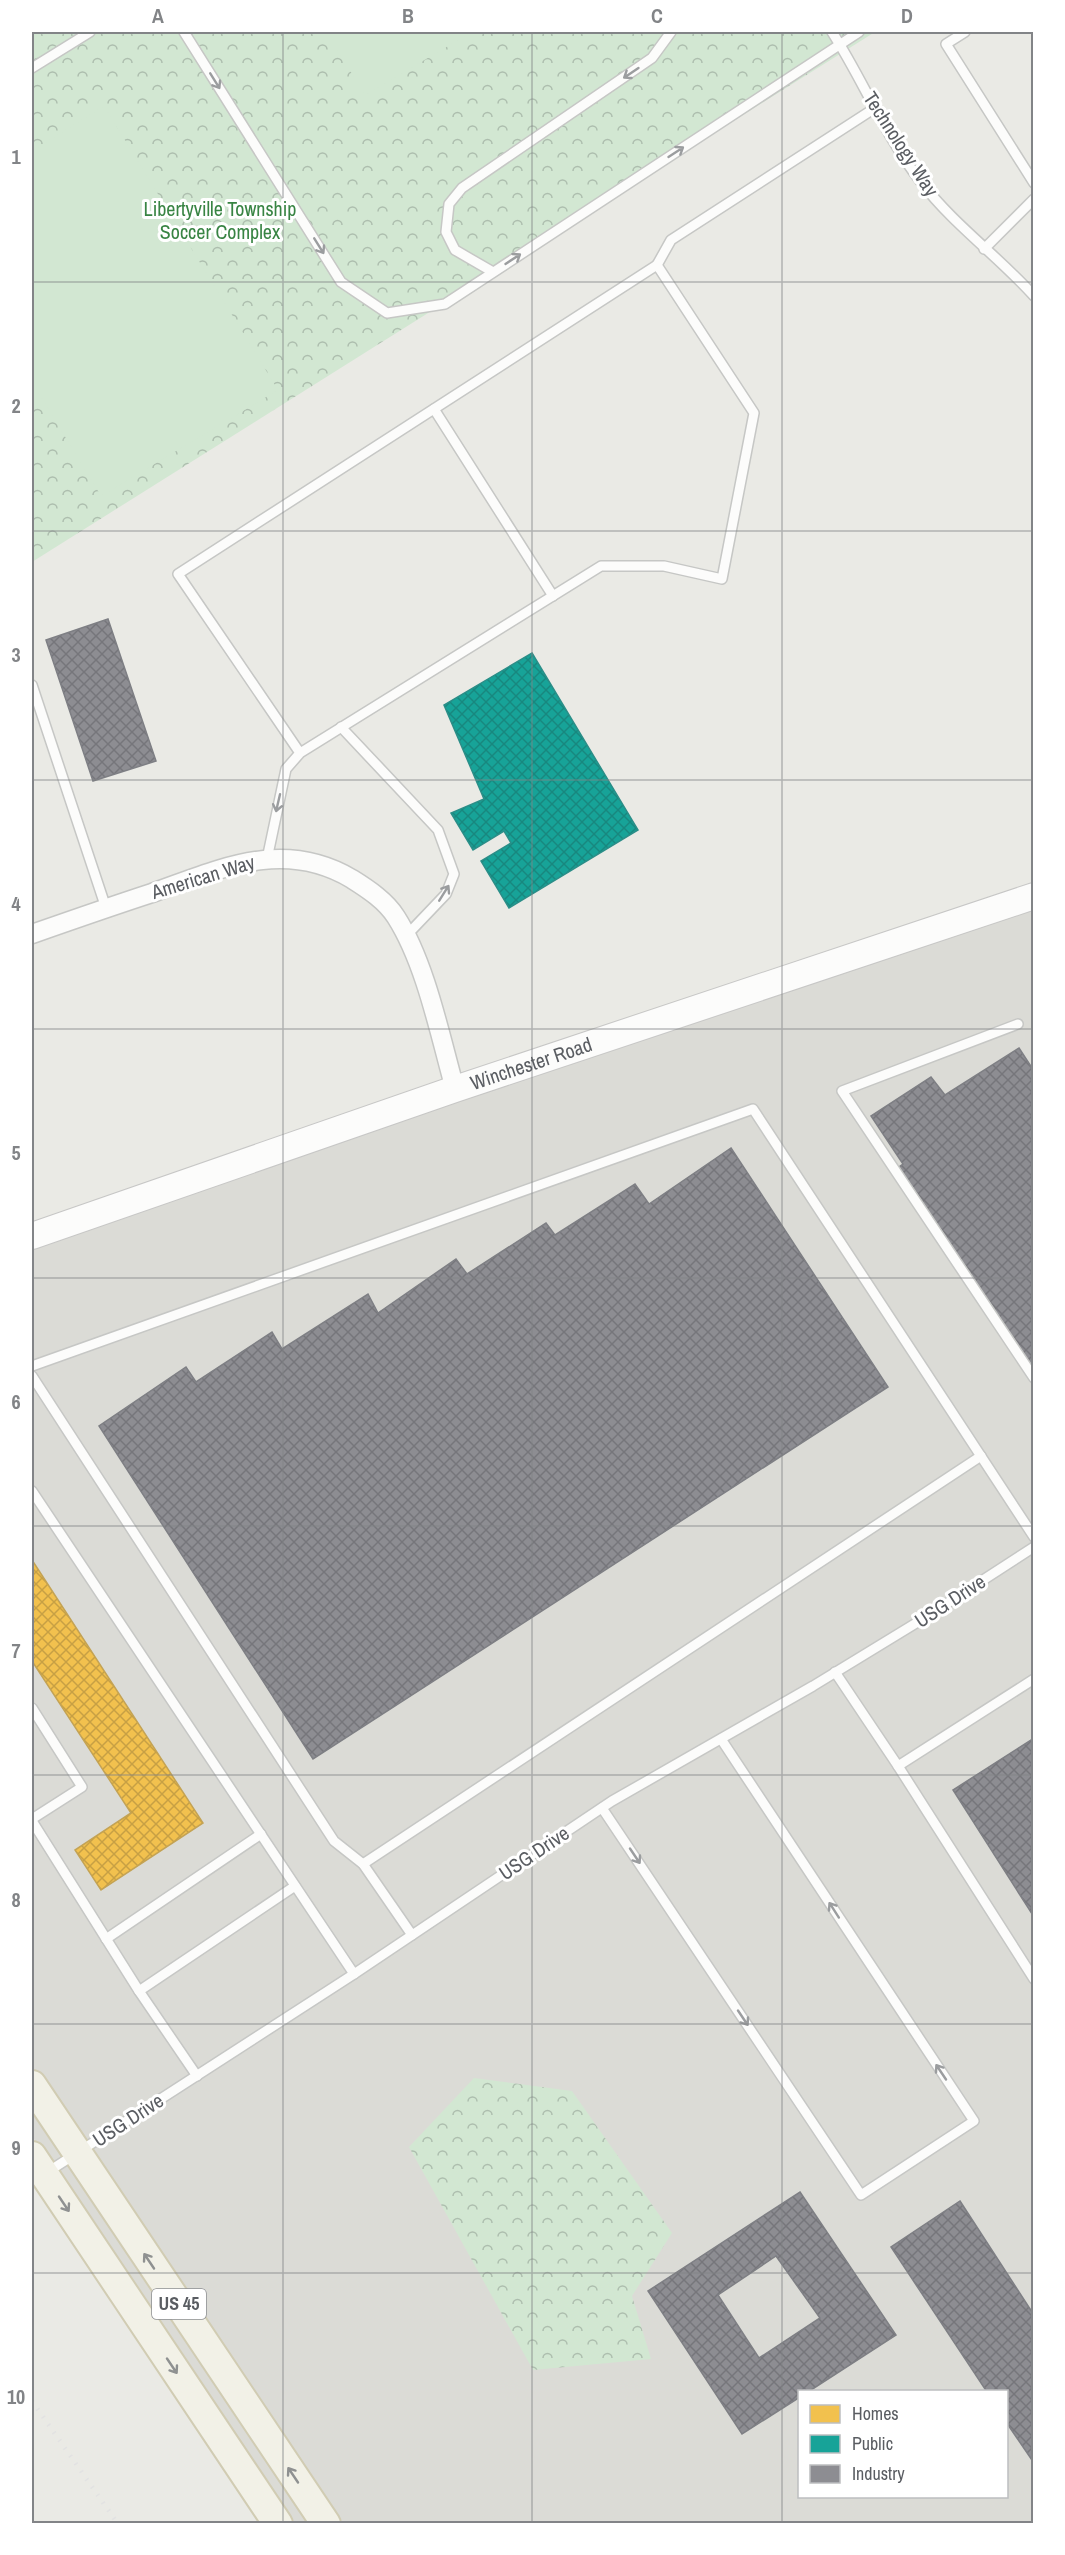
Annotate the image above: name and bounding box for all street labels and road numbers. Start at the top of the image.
street label: Technology Way [857,86,946,202]
street label: American Way [147,848,259,905]
street label: Winchester Road [467,1030,595,1096]
street label: USG Drive [909,1568,990,1633]
street label: USG Drive [493,1819,574,1886]
street label: USG Drive [87,2087,168,2152]
road number: US 45 [152,2289,206,2319]

